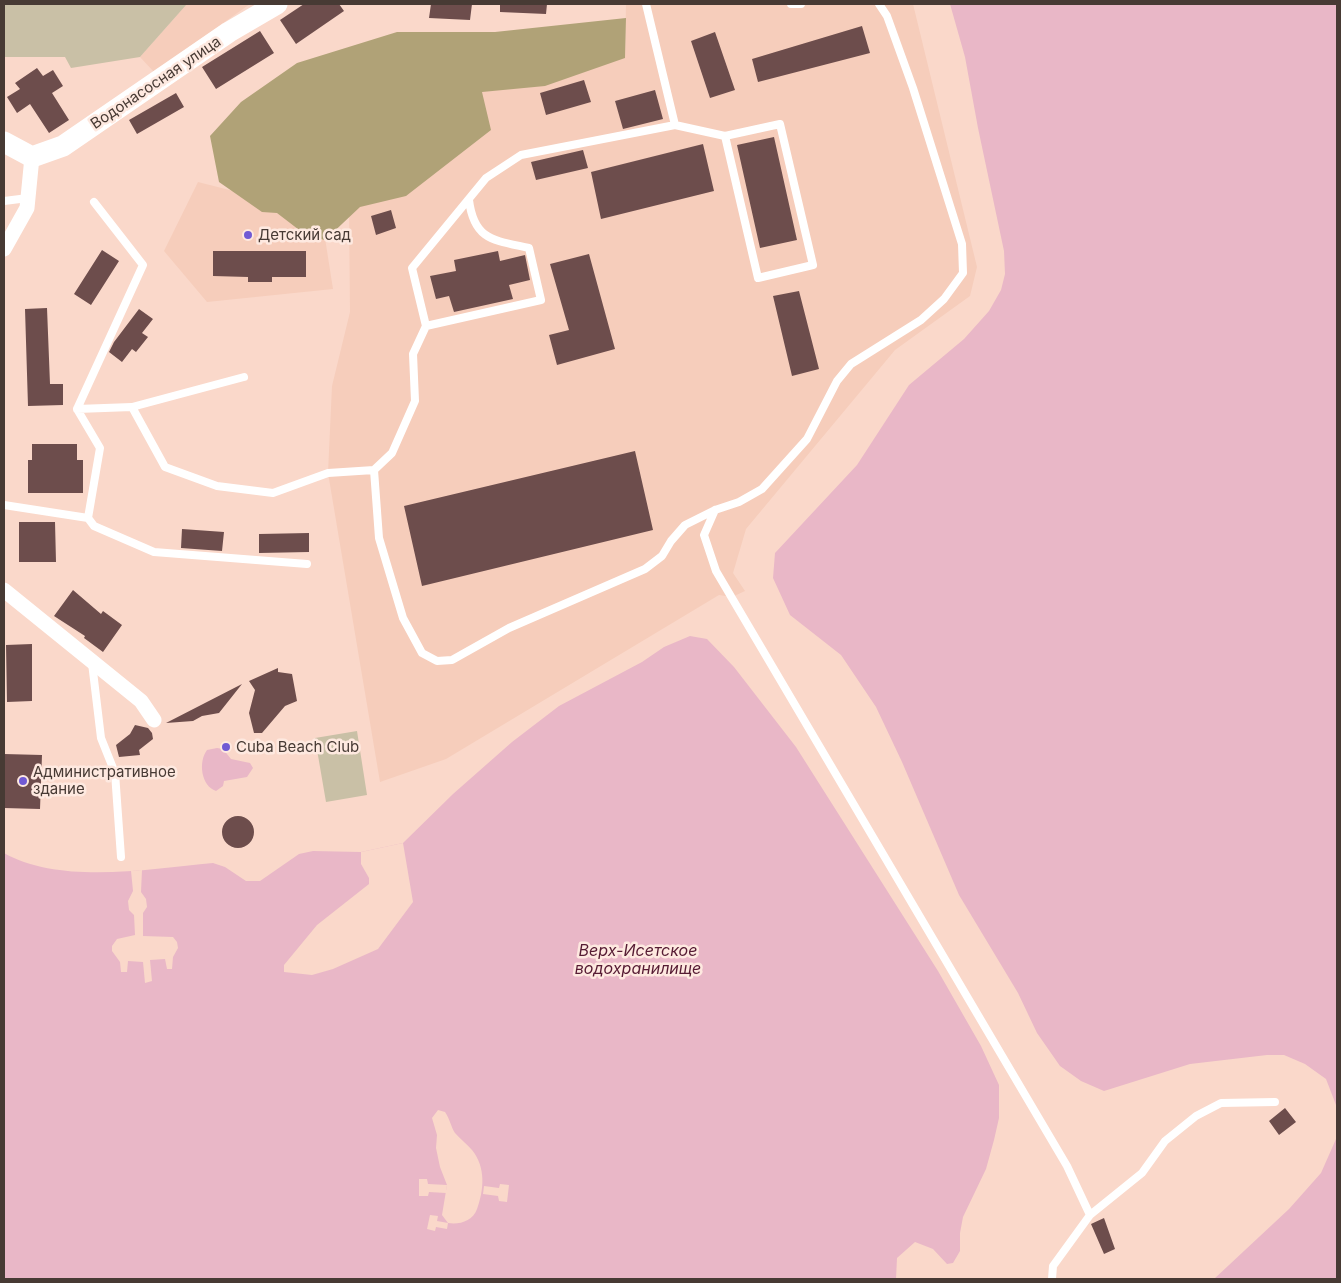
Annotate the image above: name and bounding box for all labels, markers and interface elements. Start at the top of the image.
street label: Водонасосная улица [88,33,224,133]
place label: Детский сад [258,226,351,244]
marker: Детский сад [242,229,254,241]
place label: Cuba Beach Club [236,738,359,756]
marker: Cuba Beach Club [220,741,232,753]
place label: Административное здание [33,763,176,798]
marker: Административное здание [17,775,29,787]
water label: Верх-Исетское водохранилище [575,941,701,979]

